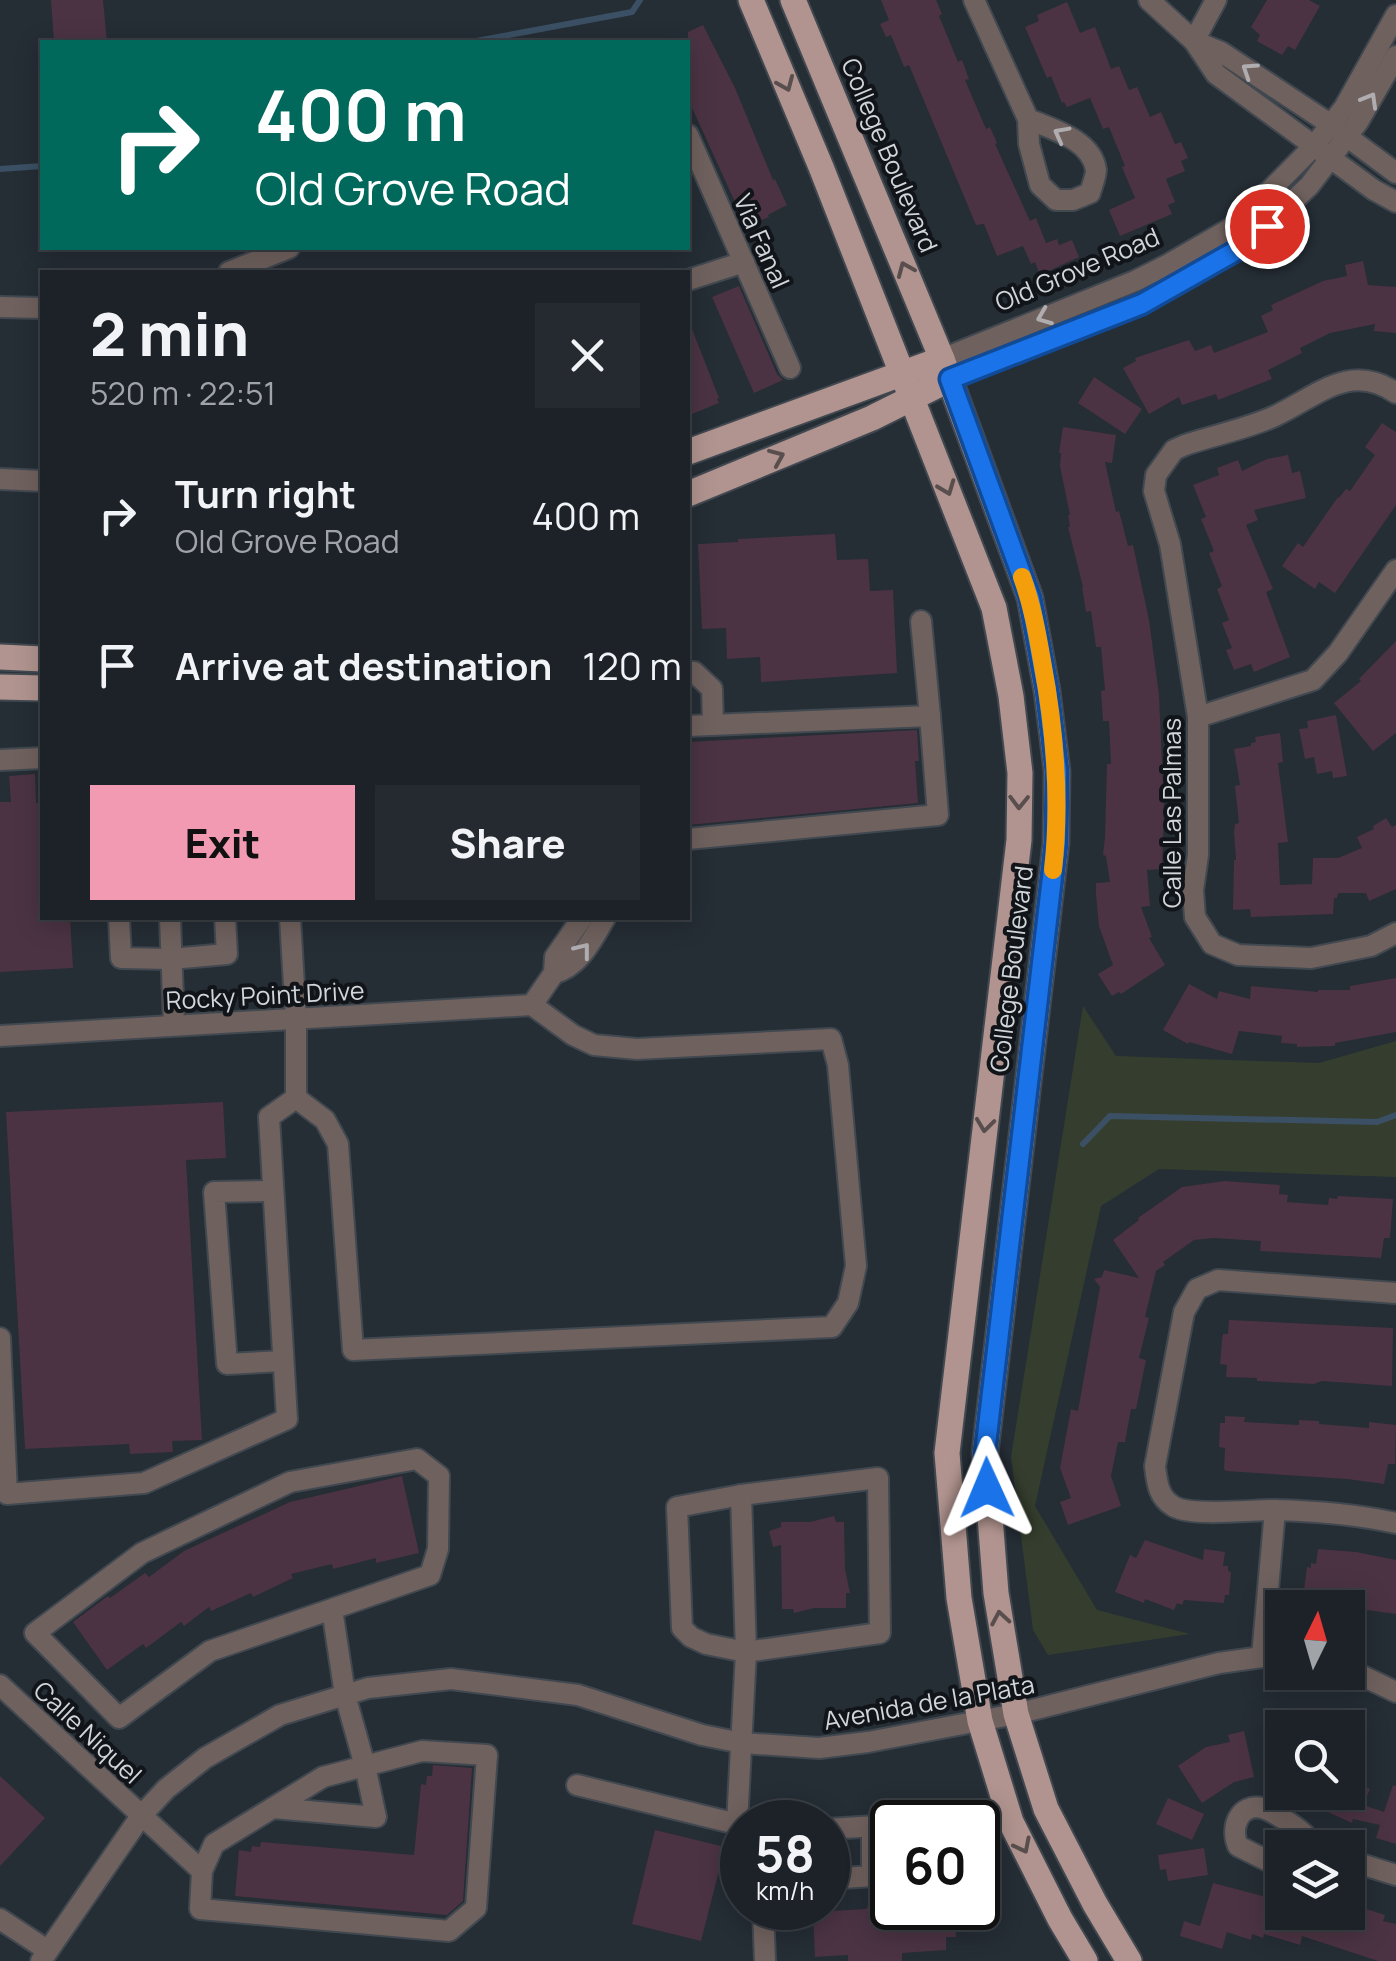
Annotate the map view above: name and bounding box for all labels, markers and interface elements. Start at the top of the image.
street label: College Boulevard [833,53,947,257]
one-way arrow [1241,64,1259,83]
text: 400 m [255,66,467,162]
one-way arrow [774,74,794,92]
icon: right [90,80,220,210]
one-way arrow [1358,93,1378,111]
one-way arrow [1053,127,1071,146]
text: Old Grove Road [255,157,571,219]
pin [1225,184,1310,269]
street label: Via Fanal [726,188,798,294]
icon: arrive [1240,199,1295,254]
street label: Old Grove Road [989,219,1165,319]
one-way arrow [897,261,917,279]
text: 2 min [90,292,249,374]
button: close [535,303,640,408]
one-way arrow [1036,305,1054,325]
text: 520 m · 22:51 [90,371,276,415]
one-way arrow [768,448,785,468]
text: Turn right [175,467,356,519]
one-way arrow [936,478,956,496]
icon: right [90,488,145,543]
text: 400 m [531,489,640,541]
text: Old Grove Road [175,519,400,563]
icon: arrive [90,638,145,693]
text: Arrive at destination [175,639,552,691]
text: 120 m [582,639,682,691]
street label: Calle Las Palmas [1154,718,1189,908]
button: Exit [90,785,355,900]
button: Share [375,785,640,900]
one-way arrow [1009,795,1030,811]
street label: College Boulevard [981,864,1041,1074]
one-way arrow [572,943,589,961]
street label: Rocky Point Drive [165,972,365,1018]
one-way arrow [975,1118,996,1134]
position arrow [935,1436,1039,1540]
north arrow [1265,1590,1365,1690]
map controls [1265,1590,1365,1930]
one-way arrow [990,1610,1011,1626]
street label: Avenida de la Plata [821,1666,1037,1738]
street label: Calle Niquel [26,1673,150,1791]
button: search [1265,1710,1365,1810]
speed limit sign: 60 [870,1800,1000,1930]
text: 58 [755,1819,815,1887]
button: layers [1265,1830,1365,1930]
one-way arrow [1011,1836,1031,1854]
text: km/h [756,1873,814,1908]

